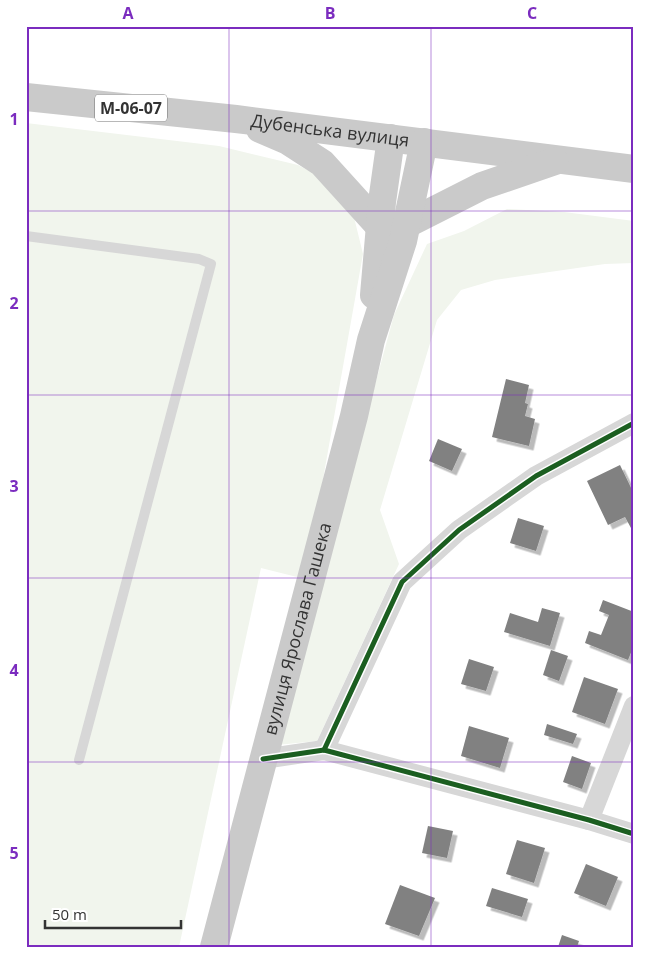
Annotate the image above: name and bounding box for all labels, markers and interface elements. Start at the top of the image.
text: A [122,2,134,24]
text: B [325,2,335,24]
text: C [527,2,537,24]
road number: М-06-07 [95,95,167,122]
text: 1 [9,108,19,130]
street label: Дубенська вулиця [250,108,411,152]
text: 2 [9,292,19,314]
text: 3 [9,475,19,497]
street label: вулиця Ярослава Гашека [257,520,336,738]
text: 4 [9,659,19,681]
text: 5 [9,842,19,864]
scale bar [45,898,181,930]
text: 50 m [52,904,87,924]

